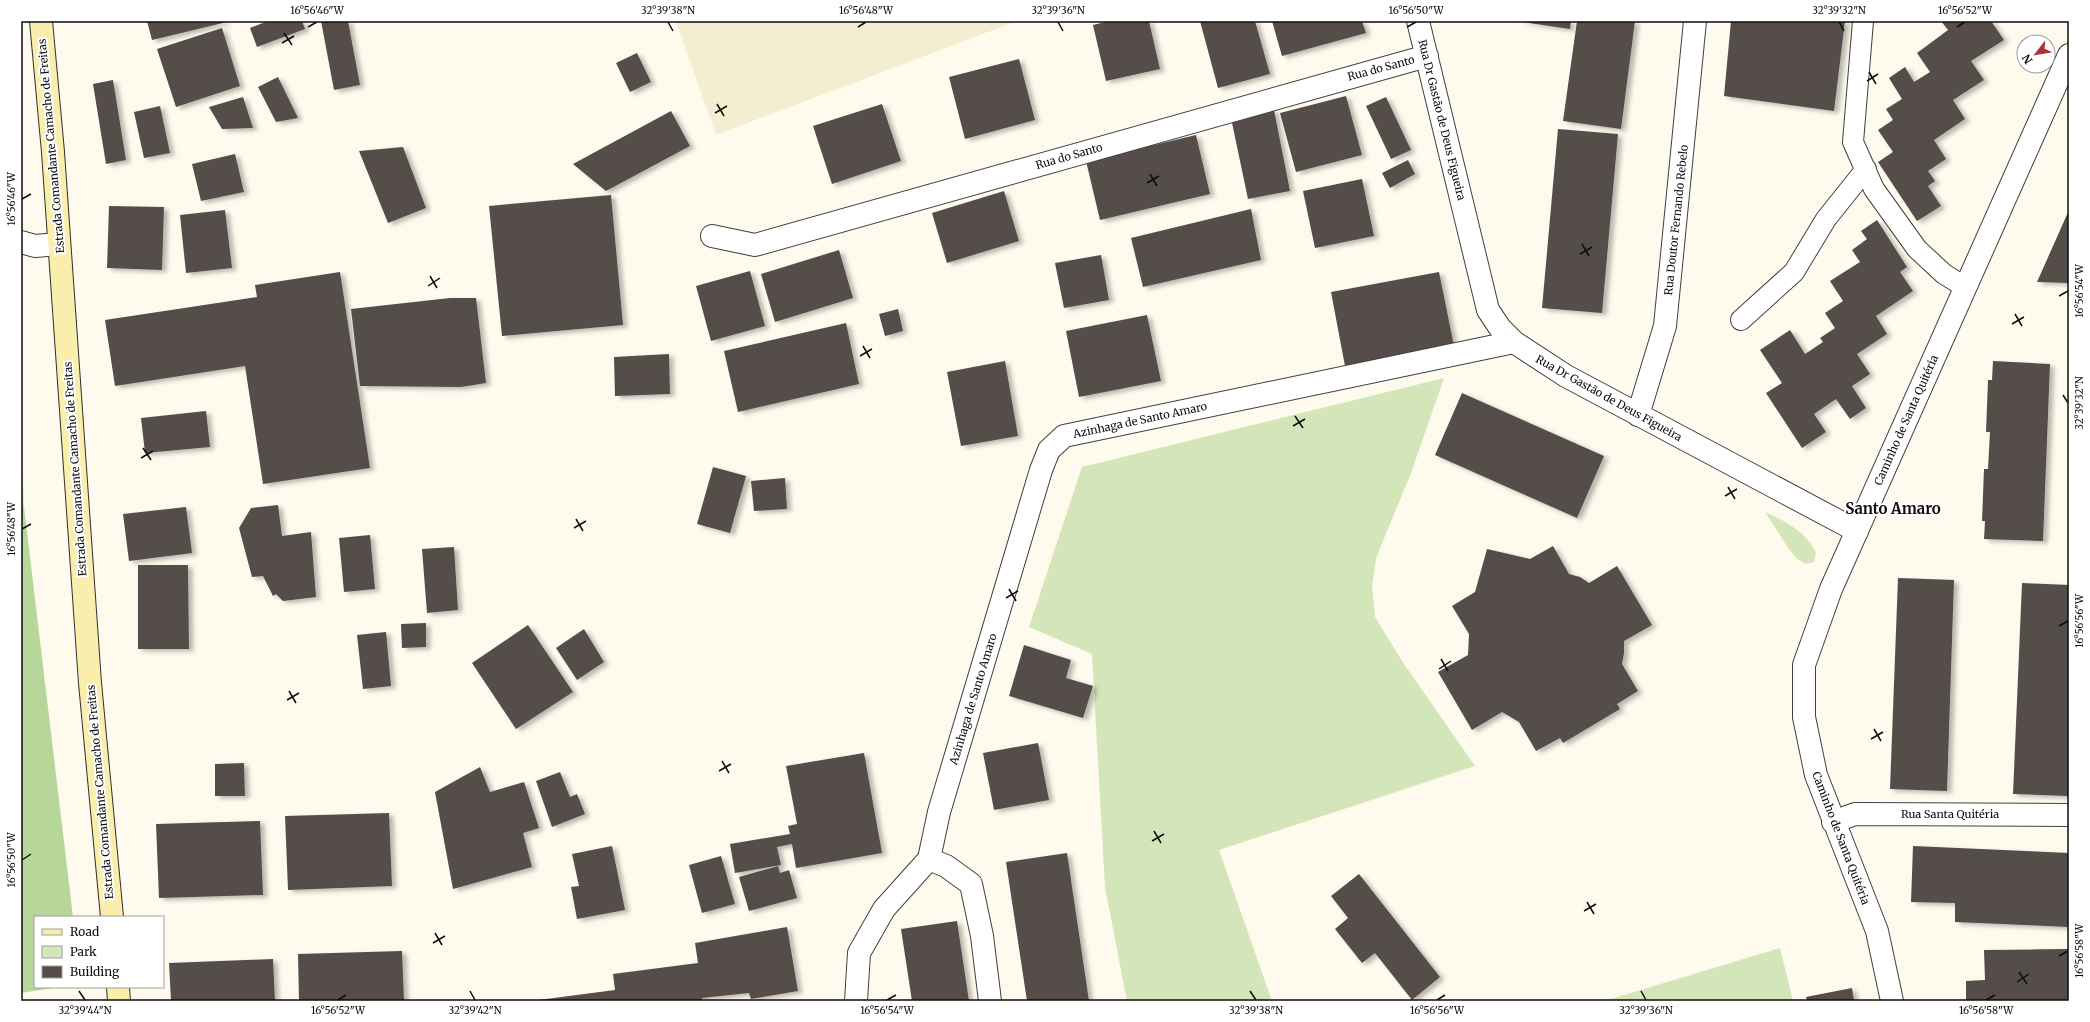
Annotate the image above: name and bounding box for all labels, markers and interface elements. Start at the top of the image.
text: 16°56'46"W [290,4,345,17]
text: 32°39'38"N [641,4,695,17]
text: 16°56'48"W [839,4,894,17]
text: 32°39'36"N [1031,4,1085,17]
text: 16°56'50"W [1389,4,1444,17]
text: 32°39'32"N [1812,4,1866,17]
text: 16°56'52"W [1938,4,1993,17]
north arrow [2016,34,2056,74]
street label: Estrada Comandante Camacho de Freitas [35,38,67,254]
street label: Rua Dr Gastão de Deus Figueira [1415,38,1469,202]
street label: Rua do Santo [1346,52,1417,84]
text: N [2019,52,2036,66]
street label: Rua do Santo [1034,140,1105,172]
street label: Rua Doutor Fernando Rebelo [1661,143,1691,296]
text: 16°56'46"W [5,171,18,226]
text: 16°56'54"W [2073,263,2086,318]
street label: Rua Dr Gastão de Deus Figueira [1533,352,1685,444]
street label: Caminho de Santa Quitéria [1871,352,1941,487]
street label: Estrada Comandante Camacho de Freitas [61,361,89,577]
text: 32°39'32"N [2073,376,2086,430]
street label: Azinhaga de Santo Amaro [1071,399,1209,441]
district label: Santo Amaro [1845,499,1941,518]
text: 16°56'48"W [5,501,18,556]
text: 16°56'56"W [2073,593,2086,648]
street label: Azinhaga de Santo Amaro [946,631,1000,767]
street label: Estrada Comandante Camacho de Freitas [84,684,116,900]
street label: Caminho de Santa Quitéria [1809,769,1873,907]
street label: Rua Santa Quitéria [1901,807,1999,821]
text: 16°56'50"W [5,832,18,887]
legend [34,916,164,988]
text: 16°56'58"W [2073,923,2086,978]
text: Road [70,924,99,939]
text: Park [70,944,97,959]
text: Building [70,964,120,979]
text: 32°39'44"N [59,1004,112,1017]
text: 16°56'52"W [311,1004,366,1017]
text: 32°39'42"N [449,1004,502,1017]
text: 16°56'54"W [860,1004,915,1017]
text: 32°39'38"N [1229,1004,1283,1017]
text: 16°56'56"W [1410,1004,1465,1017]
text: 32°39'36"N [1619,1004,1673,1017]
text: 16°56'58"W [1959,1004,2014,1017]

